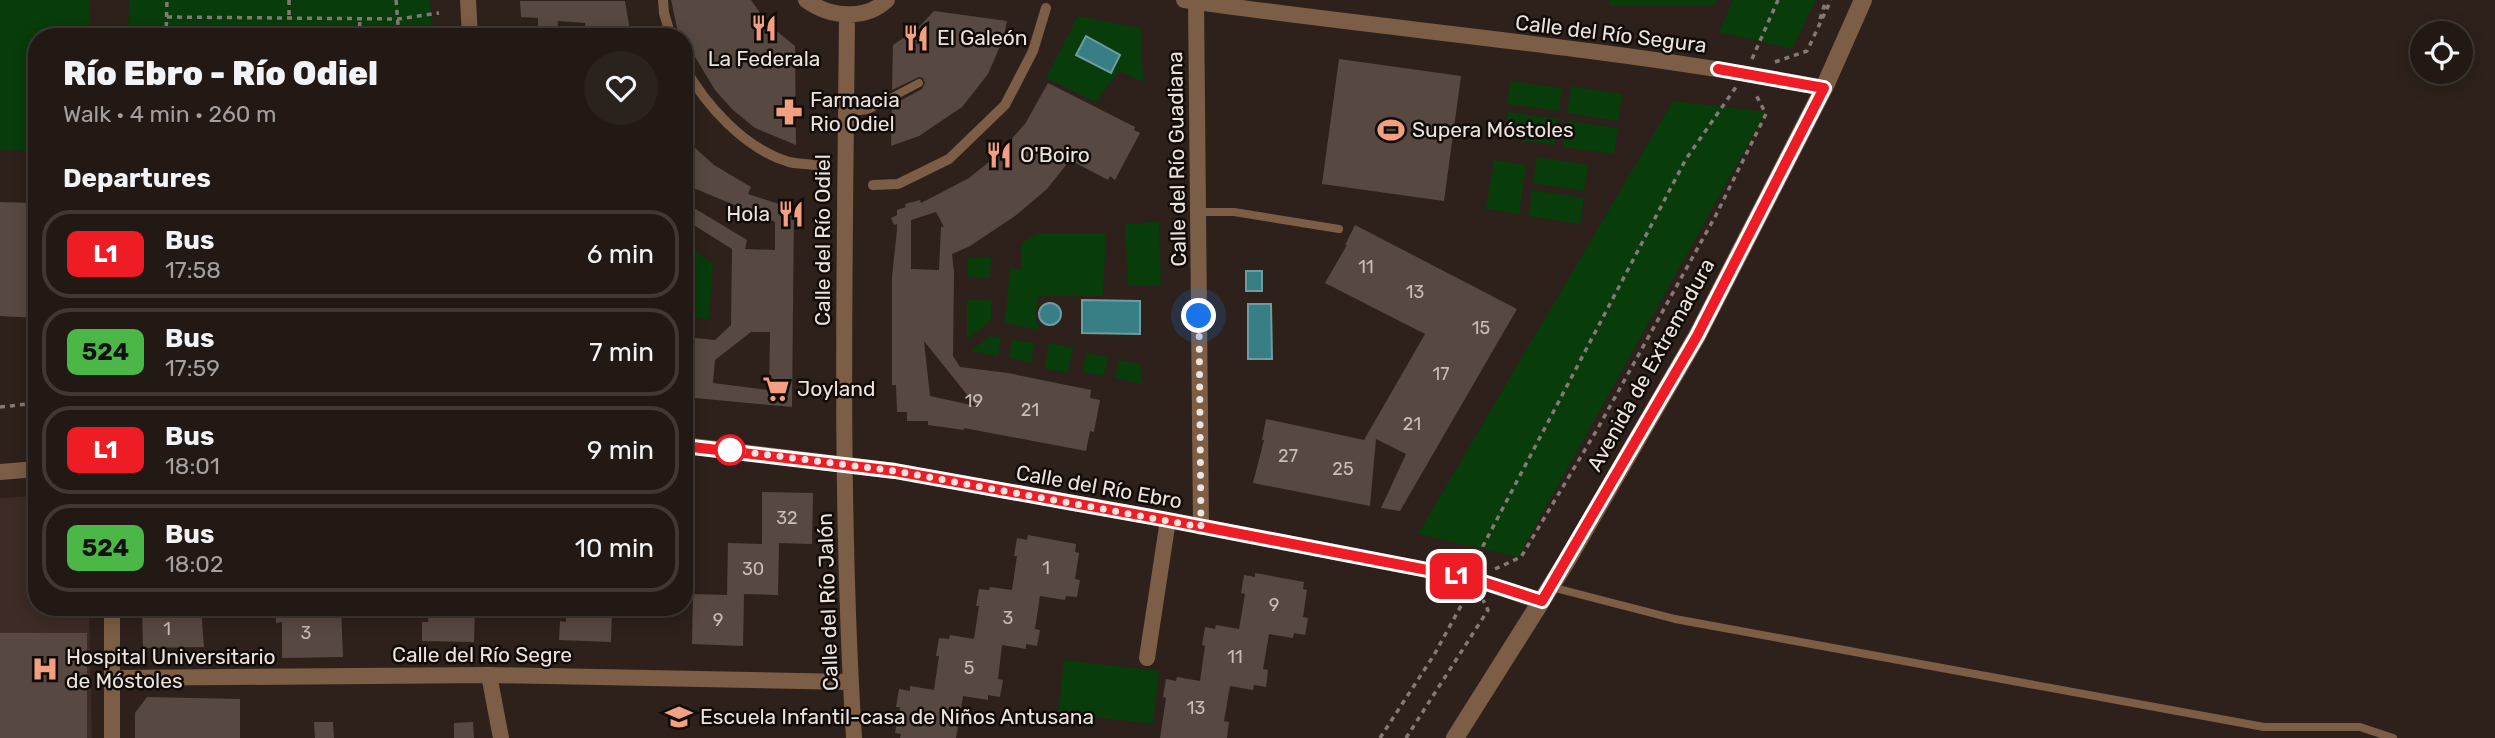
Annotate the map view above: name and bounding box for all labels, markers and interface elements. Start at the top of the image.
street label: Calle del Río Segura [1514,9,1708,58]
restaurant icon: La Federala [749,13,779,43]
map controls [2410,21,2473,84]
button: locate [2410,21,2473,84]
restaurant icon: El Galeón [901,23,931,53]
place label: El Galeón [937,25,1028,50]
place label: La Federala [708,46,820,71]
button: heart [584,51,658,125]
street label: Calle del Río Guadiana [1162,51,1191,267]
text: Río Ebro - Río Odiel [63,54,378,93]
place label: Farmacia Rio Odiel [810,87,900,136]
pharmacy icon: Farmacia Rio Odiel [774,97,804,127]
text: Walk · 4 min · 260 m [63,100,277,128]
sports icon: Supera Móstoles [1376,115,1406,145]
place label: Supera Móstoles [1412,117,1574,142]
restaurant icon: O'Boiro [984,140,1014,170]
place label: O'Boiro [1020,142,1090,167]
street label: Calle del Río Odiel [810,154,835,326]
text: Departures [63,163,211,194]
restaurant icon: Hola [776,199,806,229]
place label: Hola [726,201,770,226]
text: Bus [165,225,214,256]
text: 6 min [587,239,654,270]
text: L1 [93,240,118,268]
street label: Avenida de Extremadura [1582,254,1720,476]
text: 17:58 [165,256,221,284]
house number: 11 [1358,256,1374,278]
house number: 13 [1406,281,1424,303]
your location [1181,298,1216,333]
house number: 15 [1472,317,1490,339]
text: Bus [165,323,214,354]
text: 7 min [589,337,654,368]
text: 524 [82,338,129,366]
text: 17:59 [165,354,220,382]
house number: 17 [1433,363,1449,385]
supermarket icon: Joyland [761,374,791,404]
place label: Joyland [797,376,875,401]
house number: 19 [965,390,983,412]
house number: 21 [1021,399,1039,421]
house number: 21 [1403,413,1421,435]
text: Bus [165,421,214,452]
text: 9 min [587,435,654,466]
unlabelled marker [715,435,745,465]
text: L1 [93,436,118,464]
house number: 27 [1278,445,1298,467]
text: 18:01 [165,452,220,480]
house number: 25 [1332,458,1354,480]
street label: Calle del Río Ebro [1014,460,1184,513]
house number: 32 [776,507,798,529]
street label: Calle del Río Jalón [812,513,843,691]
text: Bus [165,519,214,550]
text: 10 min [575,533,654,564]
text: 524 [82,534,129,562]
text: 18:02 [165,550,223,578]
line badge: L1 [1424,553,1488,599]
house number: 1 [1042,557,1050,579]
house number: 30 [742,558,764,580]
text: L1 [1444,562,1468,590]
house number: 9 [1269,594,1279,616]
house number: 3 [1003,607,1013,629]
house number: 9 [713,609,723,631]
house number: 1 [163,618,171,640]
house number: 3 [301,622,311,644]
street label: Calle del Río Segre [392,642,572,667]
place label: Hospital Universitario de Móstoles [66,644,276,693]
house number: 11 [1227,646,1243,668]
hospital icon: Hospital Universitario de Móstoles [30,654,60,684]
house number: 5 [964,657,974,679]
house number: 13 [1187,697,1205,719]
school or university icon: Escuela Infantil-casa de Niños Antusana [664,702,694,732]
place label: Escuela Infantil-casa de Niños Antusana [700,704,1094,729]

